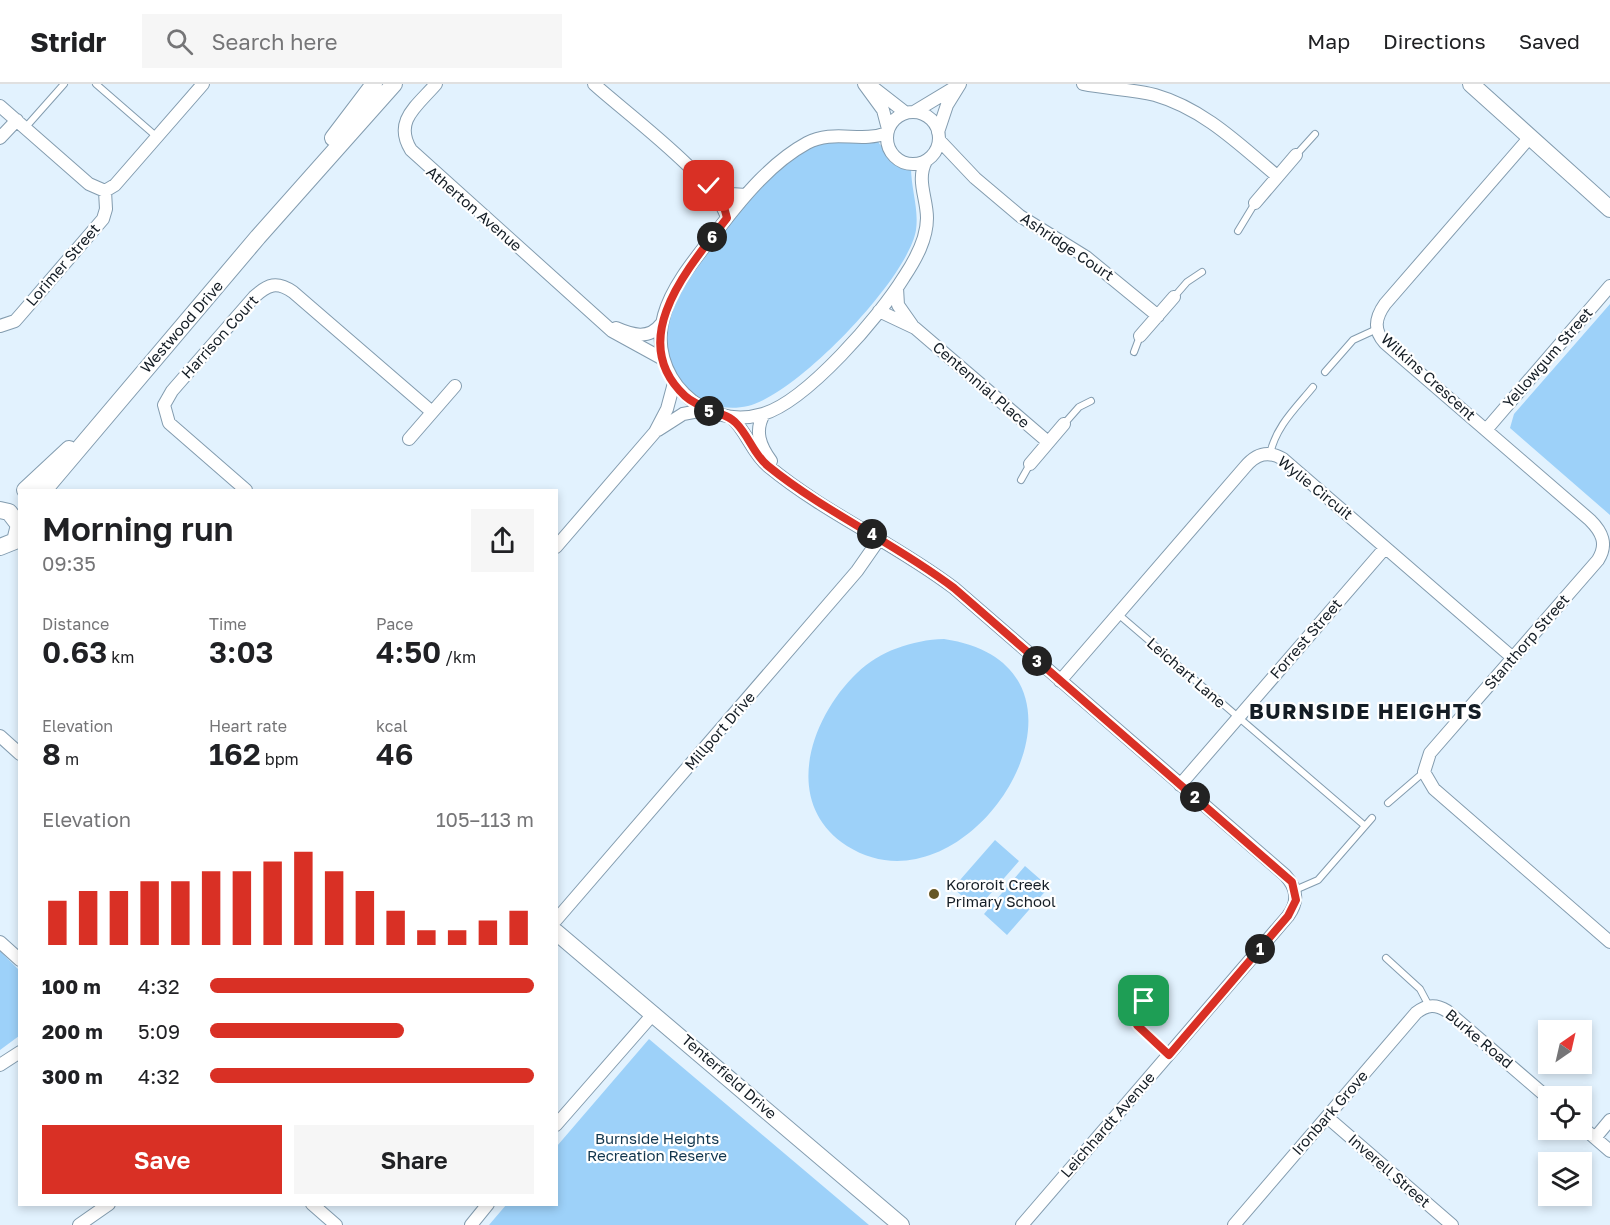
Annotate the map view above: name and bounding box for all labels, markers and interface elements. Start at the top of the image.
search box [142,14,562,68]
text: Stridr [30,25,106,58]
icon: search [163,25,196,58]
text: Search here [211,28,337,55]
text: Map [1307,28,1350,54]
text: Directions [1383,28,1486,54]
text: Saved [1519,28,1580,54]
pin [683,160,734,211]
street label: Atherton Avenue [423,162,526,255]
icon: check [692,169,725,202]
street label: Ashridge Court [1018,208,1118,284]
street label: Lorimer Street [22,219,103,309]
pin: 6 [697,222,727,252]
text: 6 [707,227,717,247]
street label: Westwood Drive [136,276,227,376]
street label: Harrison Court [177,291,261,382]
street label: Yellowgum Street [1499,303,1596,411]
street label: Wilkins Crescent [1378,329,1480,423]
street label: Centennial Place [930,337,1034,431]
pin: 5 [694,396,724,426]
text: 5 [704,401,714,421]
street label: Wylie Circuit [1275,452,1357,523]
text: Morning run [42,509,234,548]
button: share [471,509,534,572]
pin: 4 [857,519,887,549]
text: 4 [867,524,877,544]
text: 09:35 [42,551,96,575]
street label: Stanthorp Street [1480,590,1573,693]
street label: Forrest Street [1266,595,1345,682]
text: Distance [42,614,109,634]
text: Time [209,614,247,634]
text: Pace [376,614,413,634]
street label: Leichart Lane [1144,633,1230,711]
text: 0.63 [42,634,107,670]
text: 3:03 [209,634,274,670]
text: 4:50 [376,634,441,670]
pin: 3 [1022,646,1052,676]
text: km [107,647,135,667]
text: /km [441,647,476,667]
text: 3 [1032,651,1042,671]
street label: Millport Drive [680,687,758,773]
district label: BURNSIDE HEIGHTS [1249,698,1483,724]
text: Elevation [42,716,113,736]
text: Heart rate [209,716,287,736]
text: kcal [376,716,408,736]
text: 8 [42,736,61,772]
text: 162 [209,736,261,772]
text: 46 [376,736,414,772]
text: m [61,749,79,769]
text: bpm [261,749,299,769]
pin: 2 [1180,782,1210,812]
text: 2 [1190,787,1200,807]
text: Elevation [42,807,131,831]
text: 105–113 m [436,807,534,831]
place label: Kororoit Creek Primary School [946,875,1056,910]
marker: Kororoit Creek Primary School [927,887,941,901]
pin: 1 [1245,934,1275,964]
text: 1 [1256,939,1264,959]
text: 100 m [42,974,101,998]
text: 4:32 [138,974,180,998]
pin [1118,975,1169,1026]
icon: arrive [1127,984,1160,1017]
street label: Burke Road [1442,1005,1517,1072]
text: 200 m [42,1019,103,1043]
text: 5:09 [138,1019,180,1043]
north arrow [1538,1020,1592,1074]
map controls [1538,1020,1592,1206]
street label: Tenterfield Drive [679,1030,781,1122]
text: 300 m [42,1064,103,1088]
text: 4:32 [138,1064,180,1088]
street label: Ironbark Grove [1288,1066,1371,1158]
street label: Leichhardt Avenue [1057,1068,1158,1181]
button: locate [1538,1086,1592,1140]
button: Save [42,1125,282,1194]
button: Share [294,1125,534,1194]
park label: Burnside Heights Recreation Reserve [587,1129,727,1164]
street label: Inverell Street [1345,1130,1434,1211]
button: layers [1538,1152,1592,1206]

